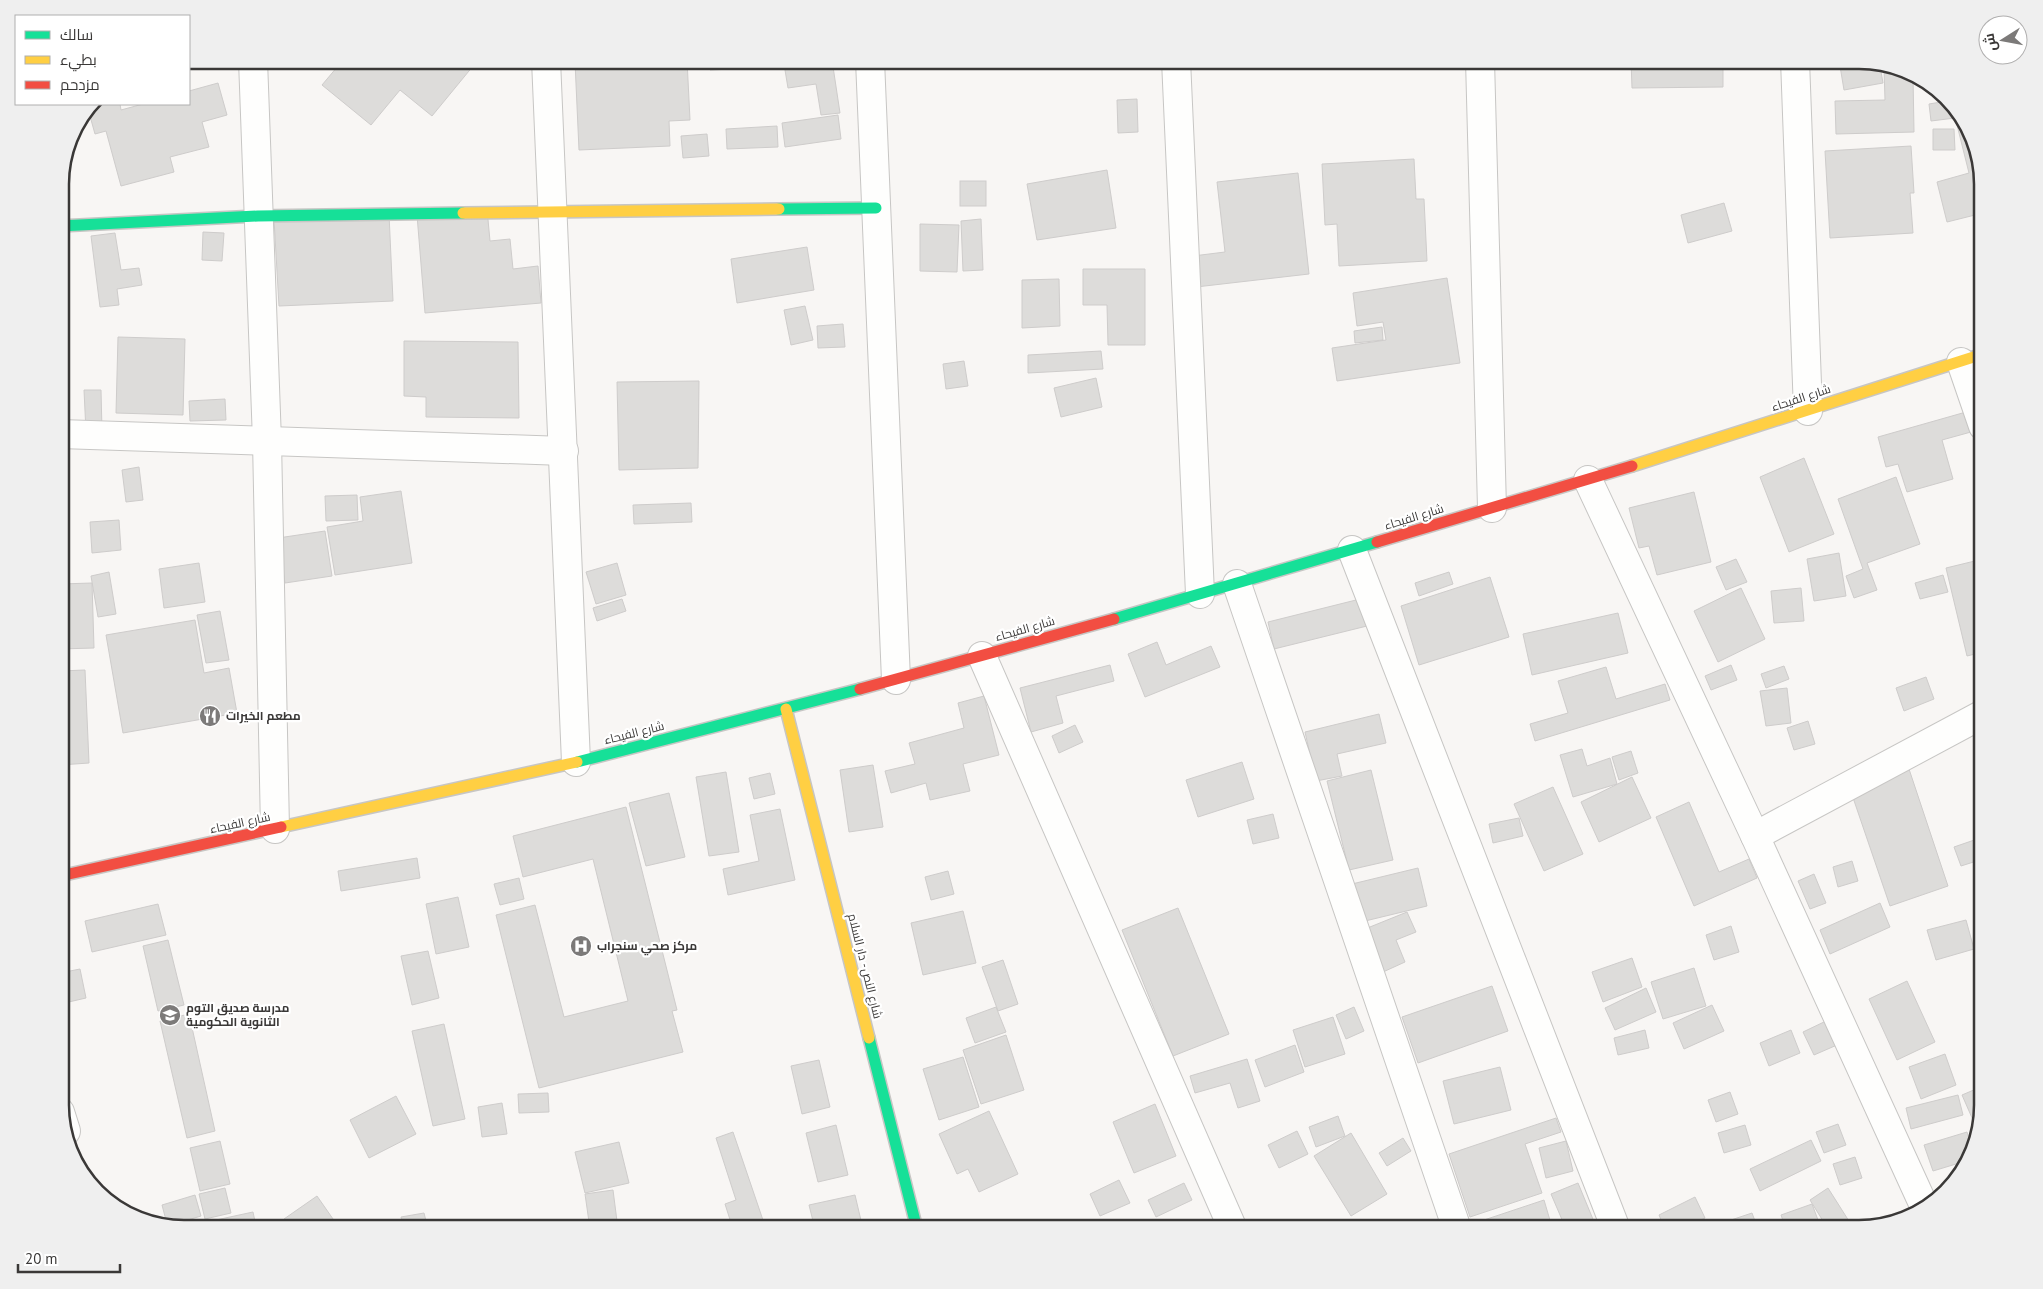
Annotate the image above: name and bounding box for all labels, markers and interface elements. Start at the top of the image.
legend [15,15,190,105]
north arrow [1978,15,2028,65]
text: سالك [60,25,93,44]
text: ش [1980,32,2001,53]
text: بطيء [60,50,97,72]
text: مزدحم [60,75,100,95]
street label: شارع الفيحاء [1769,381,1833,415]
street label: شارع الفيحاء [1382,500,1446,534]
street label: شارع الفيحاء [993,613,1057,645]
restaurant icon: مطعم الخيرات [198,704,222,728]
place label: مطعم الخيرات [226,708,301,724]
street label: شارع الفيحاء [602,718,666,748]
street label: شارع الفيحاء [208,809,272,837]
street label: شارع النص - دار السلام [844,912,886,1020]
hospital icon: مركز صحي سنجراب [569,934,593,958]
place label: مركز صحي سنجراب [597,938,697,956]
place label: مدرسة صديق التوم الثانوية الحكومية [186,1000,289,1030]
school or university icon: مدرسة صديق التوم الثانوية الحكومية [158,1003,182,1027]
scale bar [18,1242,120,1274]
text: 20 m [25,1249,58,1268]

